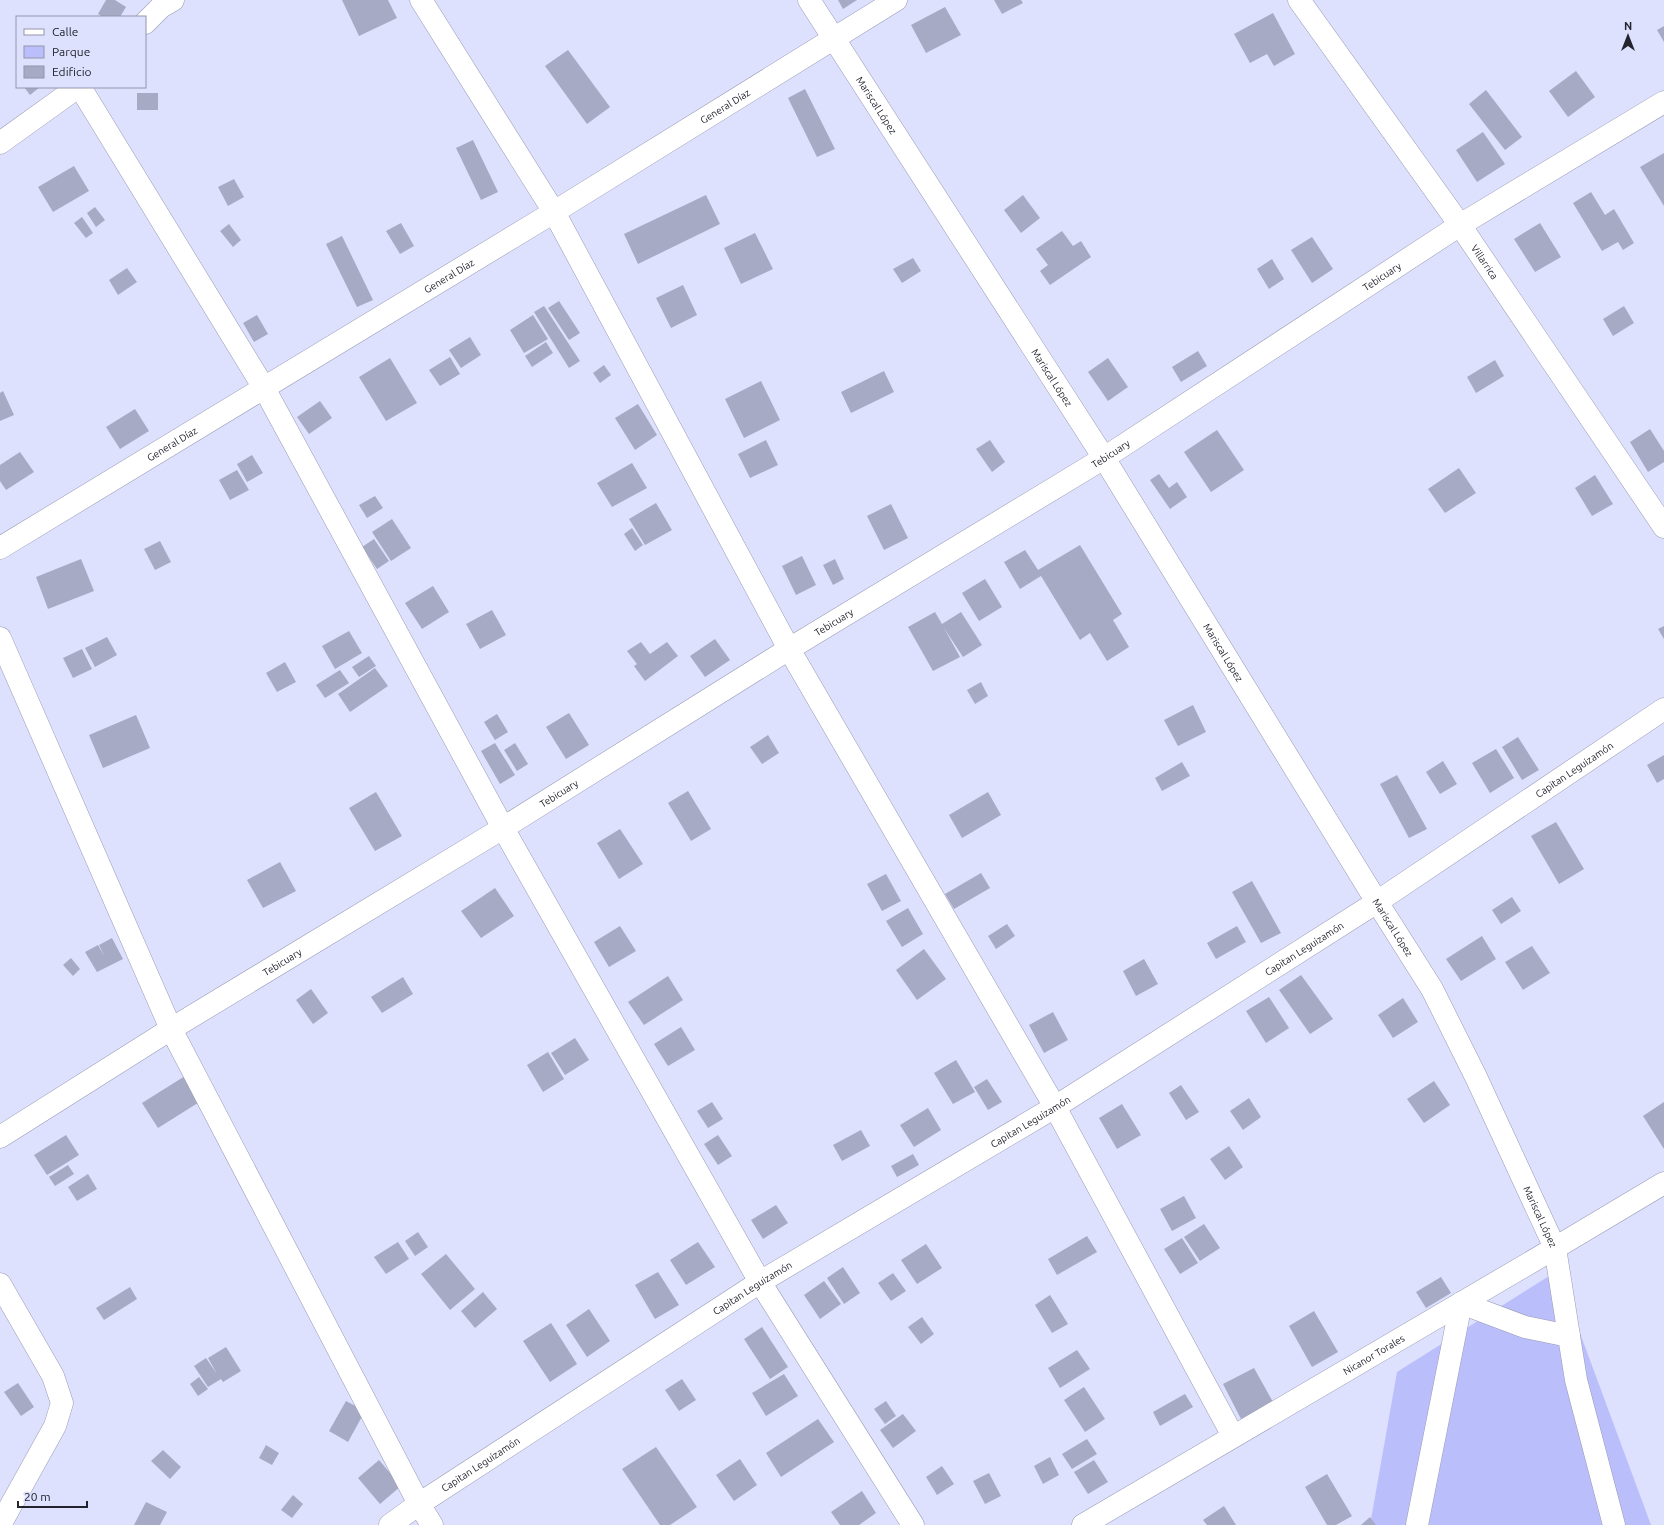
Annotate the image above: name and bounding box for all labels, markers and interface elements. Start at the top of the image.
legend [16,16,146,88]
north arrow [1608,16,1648,56]
text: N [1624,20,1632,32]
text: Calle [52,25,78,38]
text: Parque [52,45,90,58]
text: Edificio [52,65,92,78]
street label: Mariscal López [854,74,899,136]
street label: General Díaz [698,86,752,126]
street label: Villarrica [1469,242,1500,281]
street label: General Díaz [422,256,476,295]
street label: Tebicuary [1361,260,1403,293]
street label: Mariscal López [1030,347,1075,409]
street label: General Díaz [145,424,199,463]
street label: Tebicuary [1089,437,1132,470]
street label: Tebicuary [812,606,855,638]
street label: Mariscal López [1202,621,1246,684]
street label: Capitan Leguizamón [1533,739,1615,799]
street label: Tebicuary [537,777,580,809]
street label: Mariscal López [1371,897,1416,959]
street label: Capitan Leguizamón [1263,919,1345,978]
street label: Tebicuary [261,946,304,978]
street label: Capitan Leguizamón [988,1093,1072,1150]
street label: Mariscal López [1522,1184,1559,1249]
street label: Capitan Leguizamón [711,1259,794,1317]
street label: Nicanor Torales [1341,1332,1406,1377]
street label: Capitan Leguizamón [439,1435,522,1494]
scale bar [18,1483,87,1509]
text: 20 m [24,1490,51,1503]

